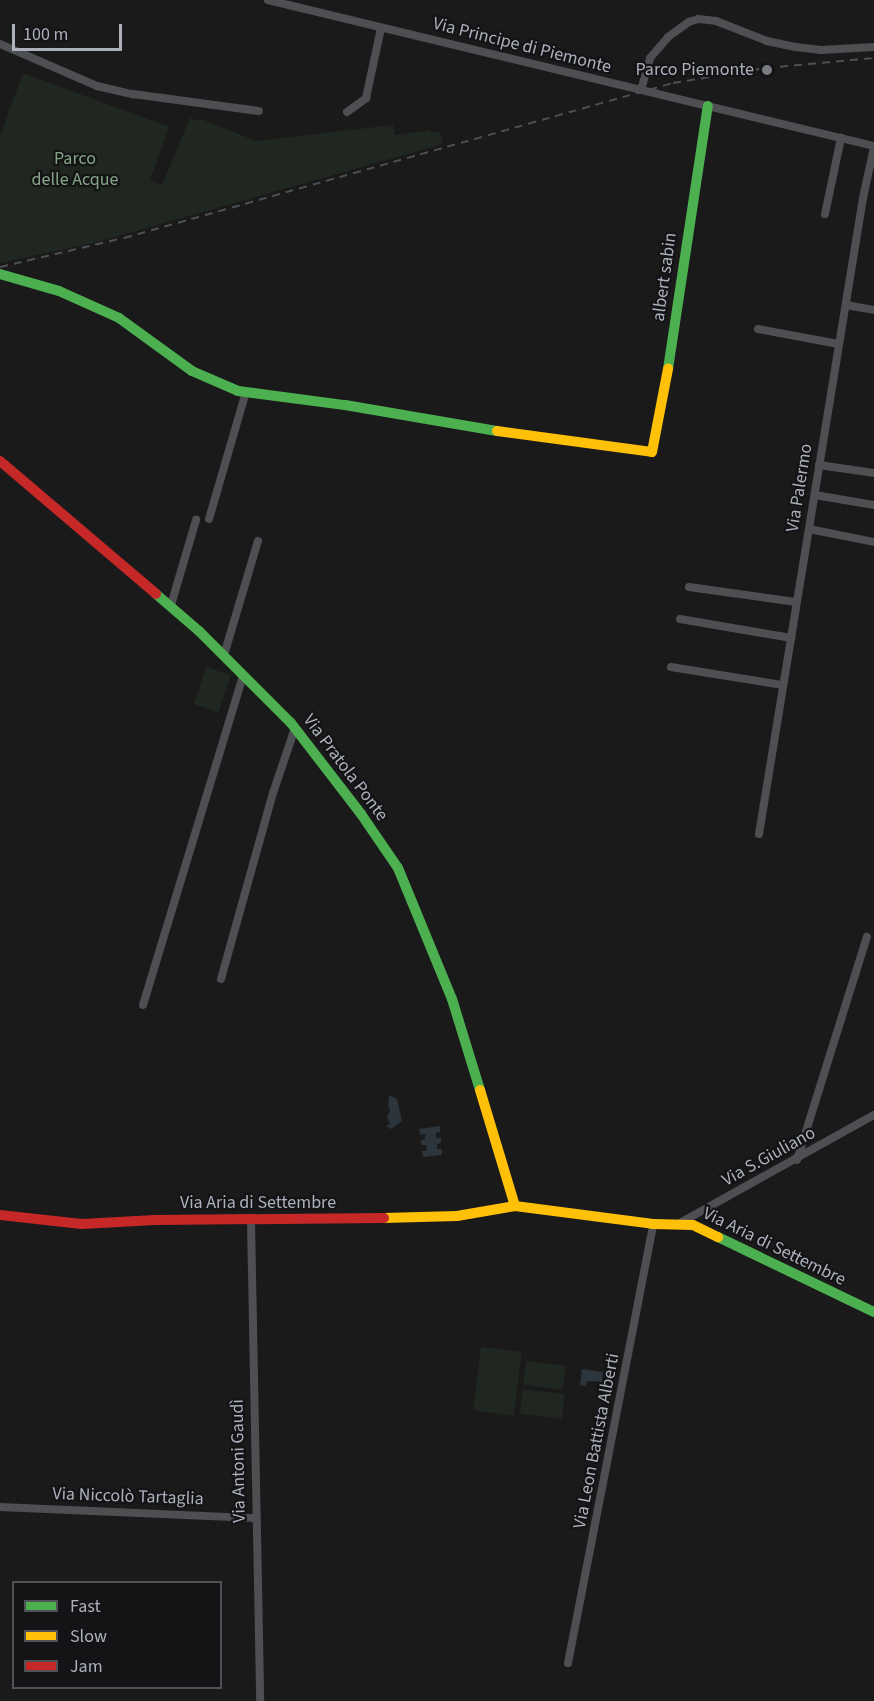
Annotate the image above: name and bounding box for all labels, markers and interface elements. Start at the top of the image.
scale bar [15,12,124,50]
street label: Via Principe di Piemonte [431,13,613,79]
text: 100 m [23,22,68,47]
place label: Parco Piemonte [635,59,754,81]
marker: Parco Piemonte [758,61,776,79]
park label: Parco delle Acque [32,149,118,192]
street label: albert sabin [648,231,682,323]
street label: Via Palermo [782,442,818,534]
street label: Via Pratola Ponte [298,710,392,826]
street label: Via S.Giuliano [719,1122,819,1192]
street label: Via Aria di Settembre [180,1192,336,1214]
street label: Via Aria di Settembre [699,1203,849,1291]
street label: Via Leon Battista Alberti [569,1351,625,1531]
street label: Via Antoni Gaudì [227,1399,251,1523]
street label: Via Niccolò Tartaglia [52,1484,204,1510]
legend [12,1581,222,1689]
text: Fast [70,1594,101,1619]
text: Slow [70,1624,107,1649]
text: Jam [70,1654,103,1679]

